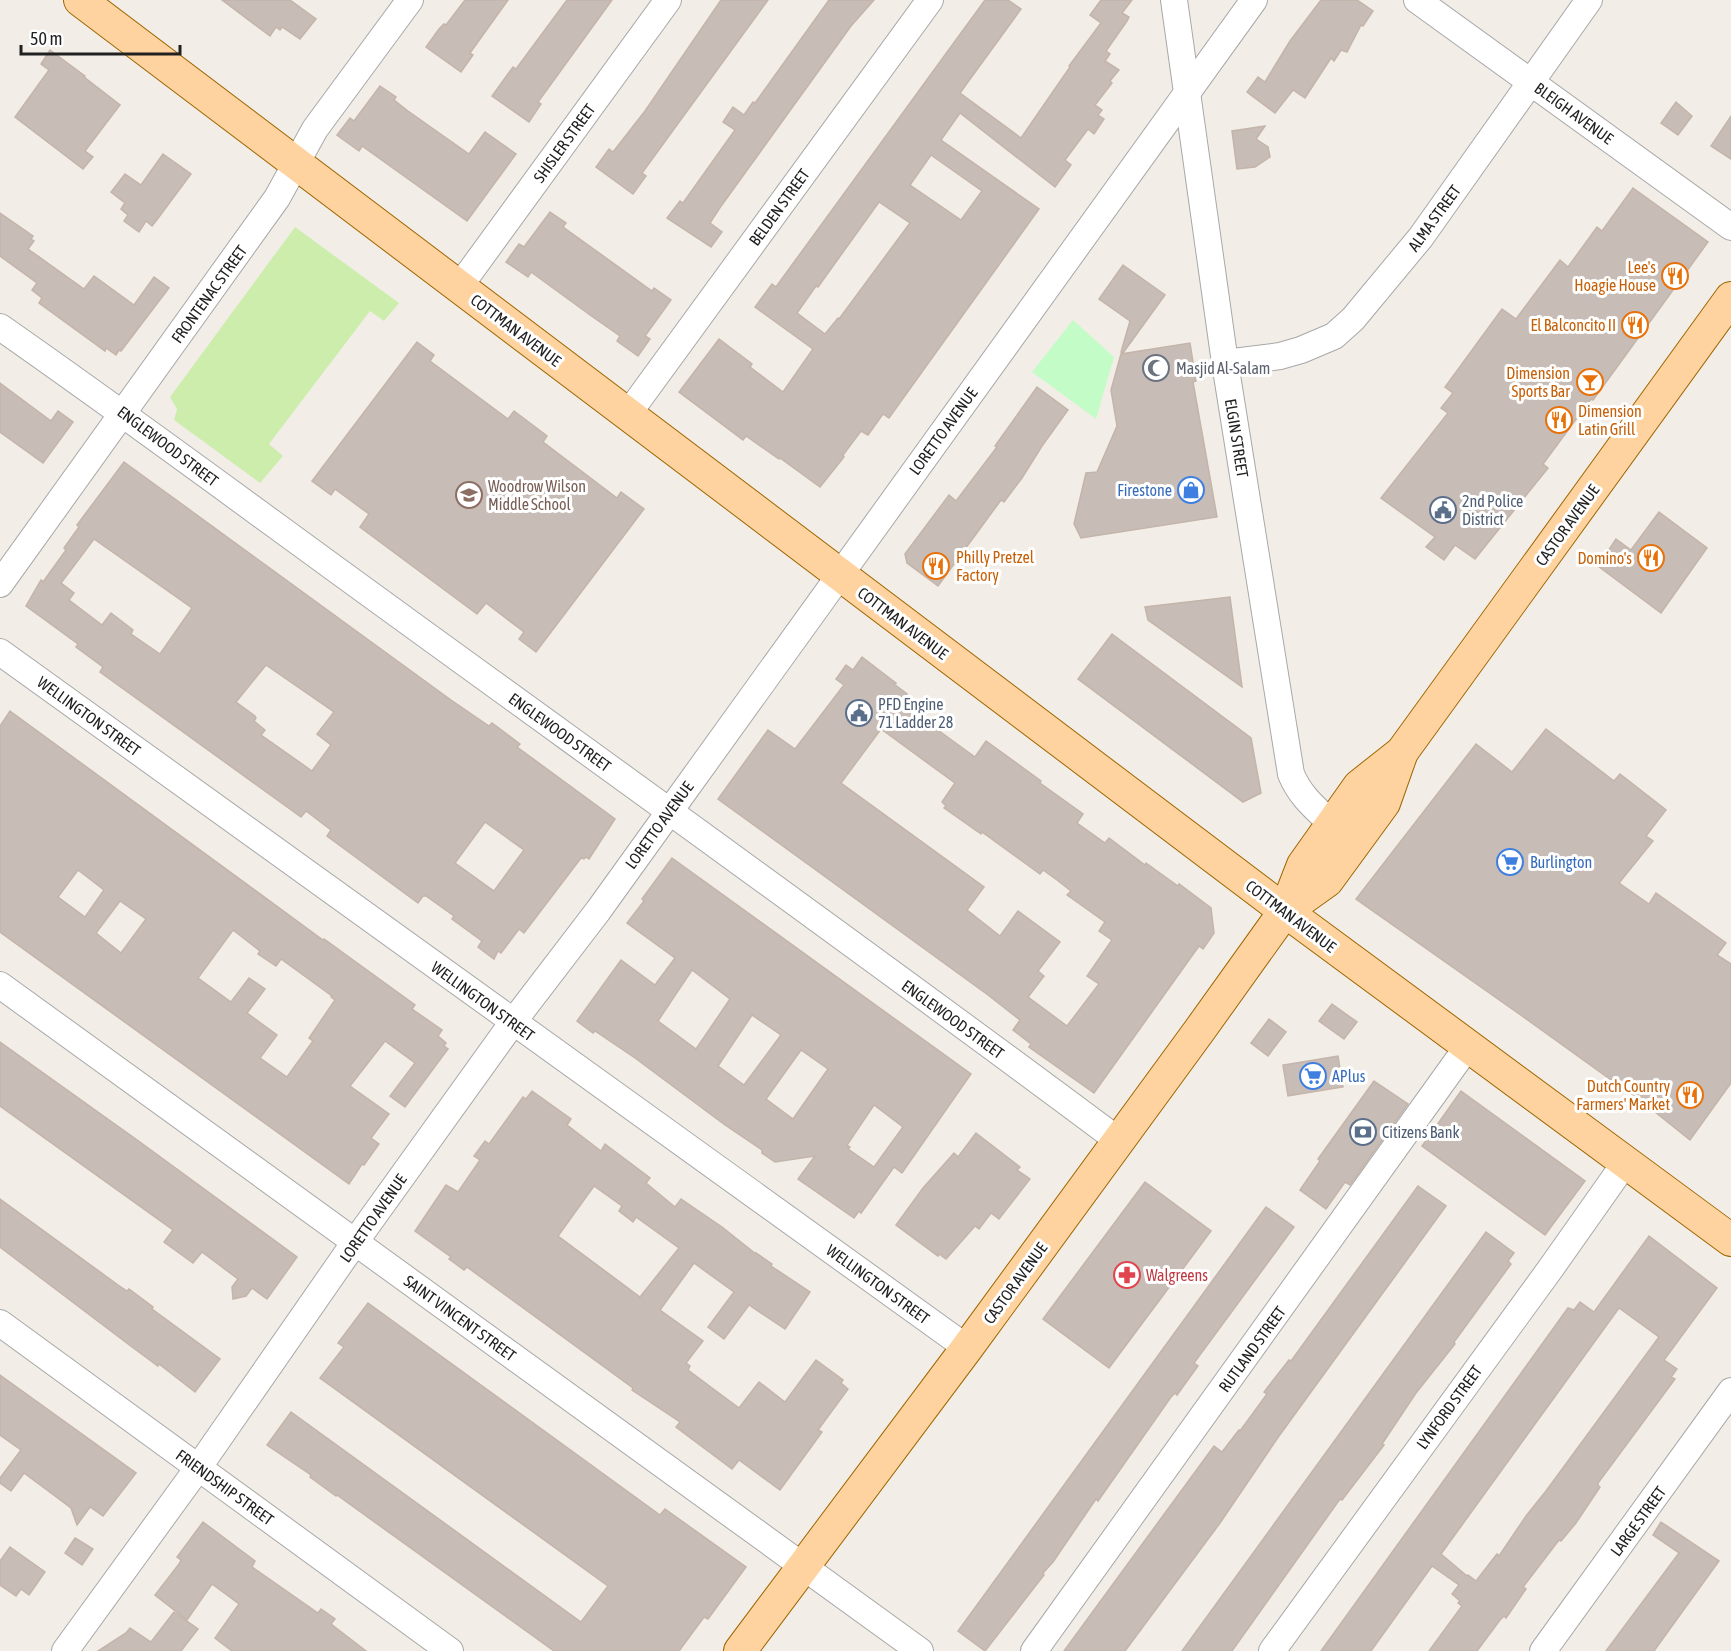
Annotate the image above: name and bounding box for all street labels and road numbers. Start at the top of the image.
street label: BLEIGH AVENUE [1531,79,1617,148]
street label: SHISLER STREET [530,100,598,186]
street label: BELDEN STREET [745,165,813,249]
street label: ALMA STREET [1404,181,1464,255]
street label: FRONTENAC STREET [168,242,250,346]
street label: COTTMAN AVENUE [467,290,565,370]
street label: LORETTO AVENUE [905,384,981,478]
street label: ELGIN STREET [1222,397,1252,479]
street label: ENGLEWOOD STREET [114,402,222,490]
street label: CASTOR AVENUE [1532,481,1603,569]
street label: COTTMAN AVENUE [854,583,952,663]
street label: WELLINGTON STREET [34,673,144,759]
street label: ENGLEWOOD STREET [506,689,614,775]
street label: LORETTO AVENUE [621,778,697,872]
street label: COTTMAN AVENUE [1242,876,1340,956]
street label: WELLINGTON STREET [428,958,538,1044]
street label: ENGLEWOOD STREET [899,976,1007,1062]
street label: LORETTO AVENUE [336,1170,410,1265]
street label: CASTOR AVENUE [980,1239,1051,1327]
street label: WELLINGTON STREET [823,1241,933,1327]
street label: SAINT VINCENT STREET [401,1271,519,1365]
street label: RUTLAND STREET [1215,1303,1289,1395]
street label: LYNFORD STREET [1413,1362,1485,1452]
street label: FRIENDSHIP STREET [173,1446,277,1528]
street label: LARGE STREET [1607,1483,1669,1559]

